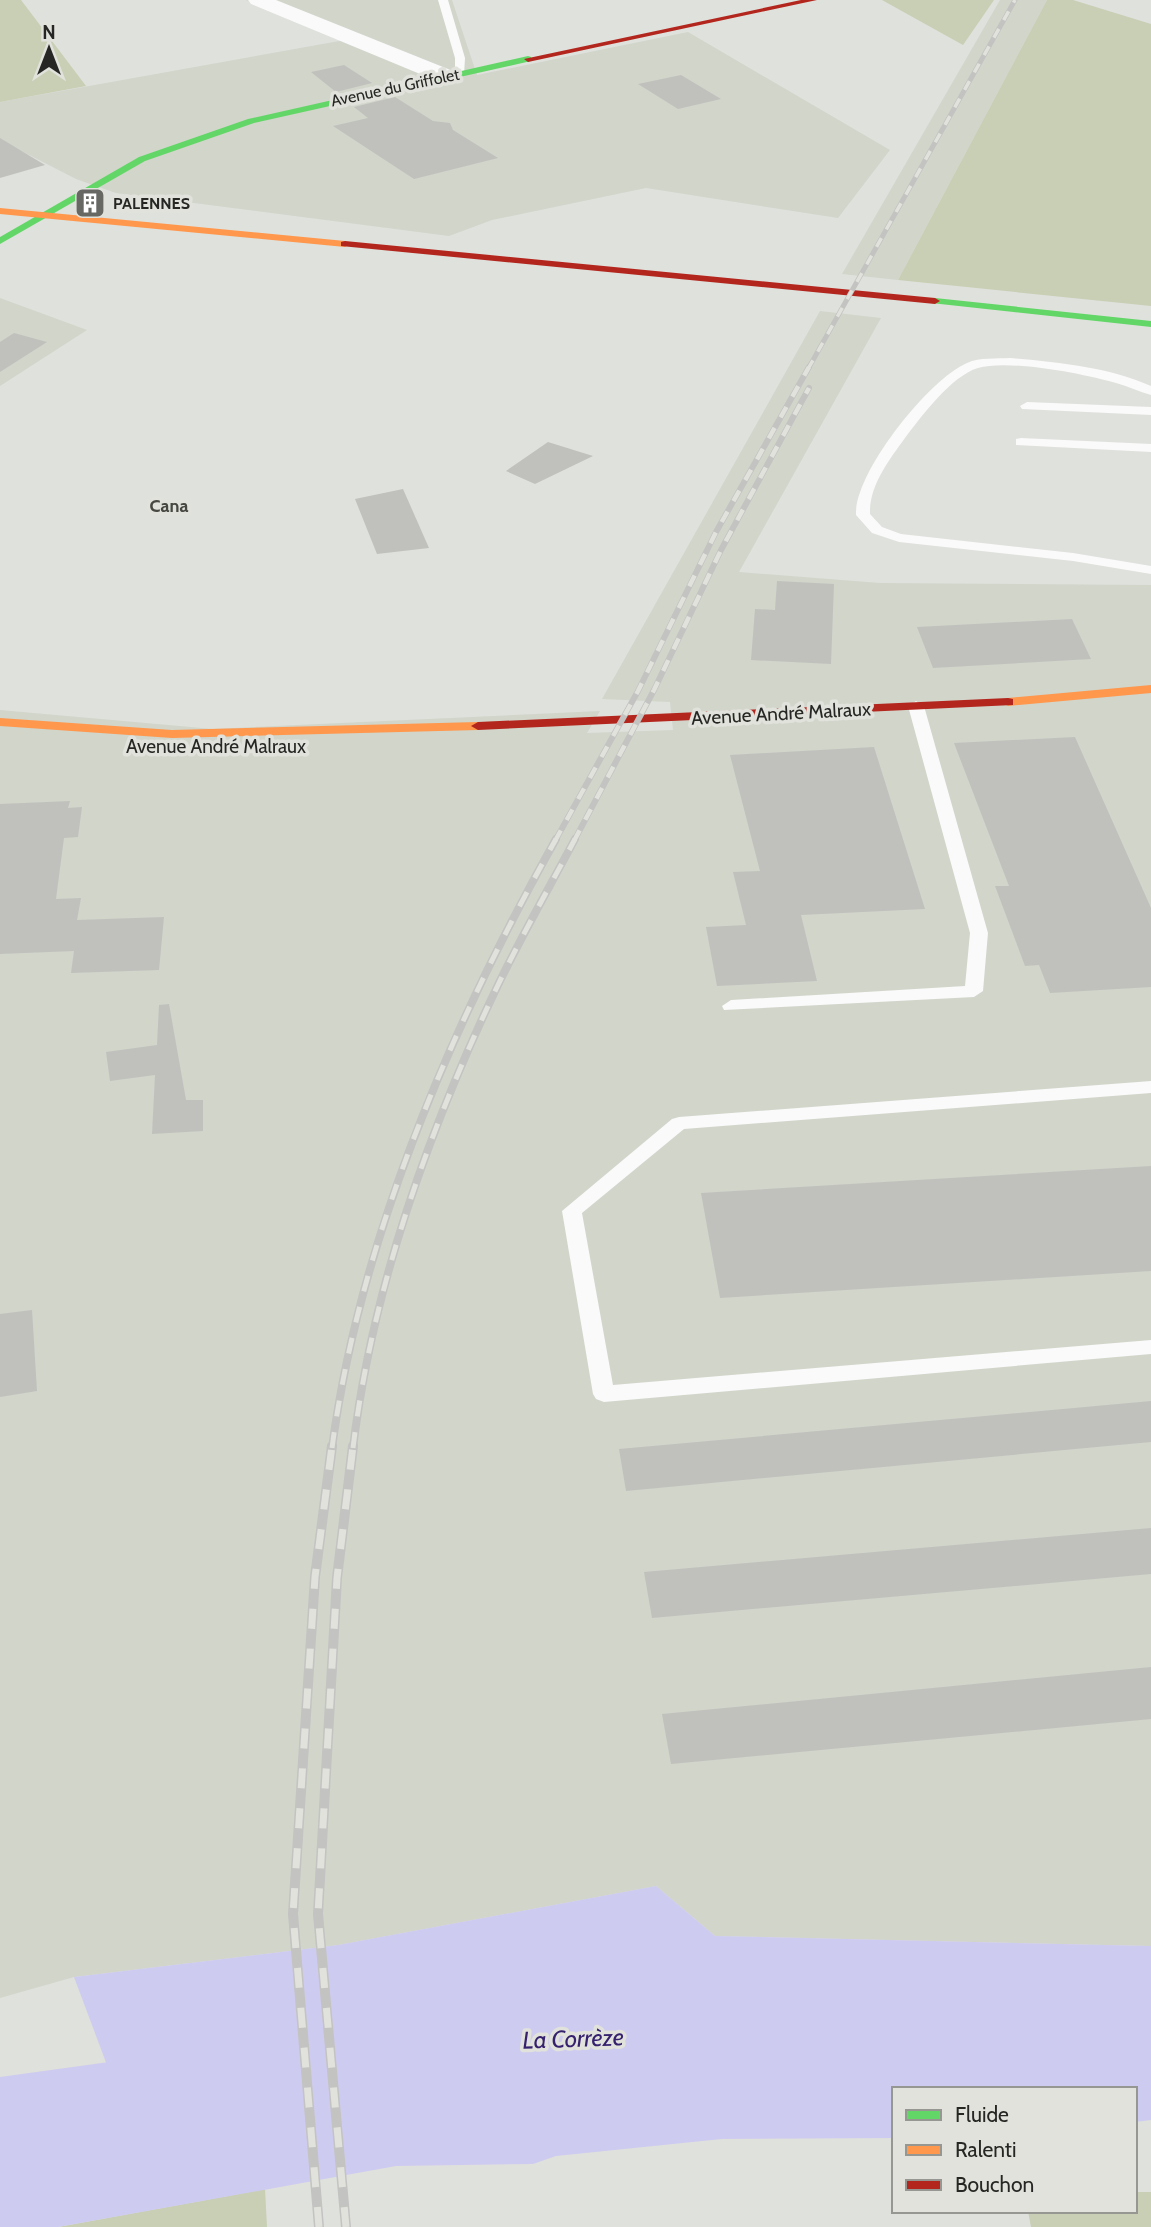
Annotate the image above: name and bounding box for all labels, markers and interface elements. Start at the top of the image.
north arrow [14,14,84,84]
text: N [42,21,56,44]
street label: Avenue du Griffolet [329,64,462,110]
building icon: PALENNES [73,186,107,220]
place label: PALENNES [113,194,190,213]
district label: Cana [150,495,188,517]
street label: Avenue André Malraux [691,697,872,730]
street label: Avenue André Malraux [126,735,306,758]
water label: La Corrèze [522,2022,624,2055]
legend [892,2087,1137,2213]
text: Fluide [955,2102,1009,2127]
text: Ralenti [955,2137,1016,2162]
text: Bouchon [955,2172,1034,2197]

